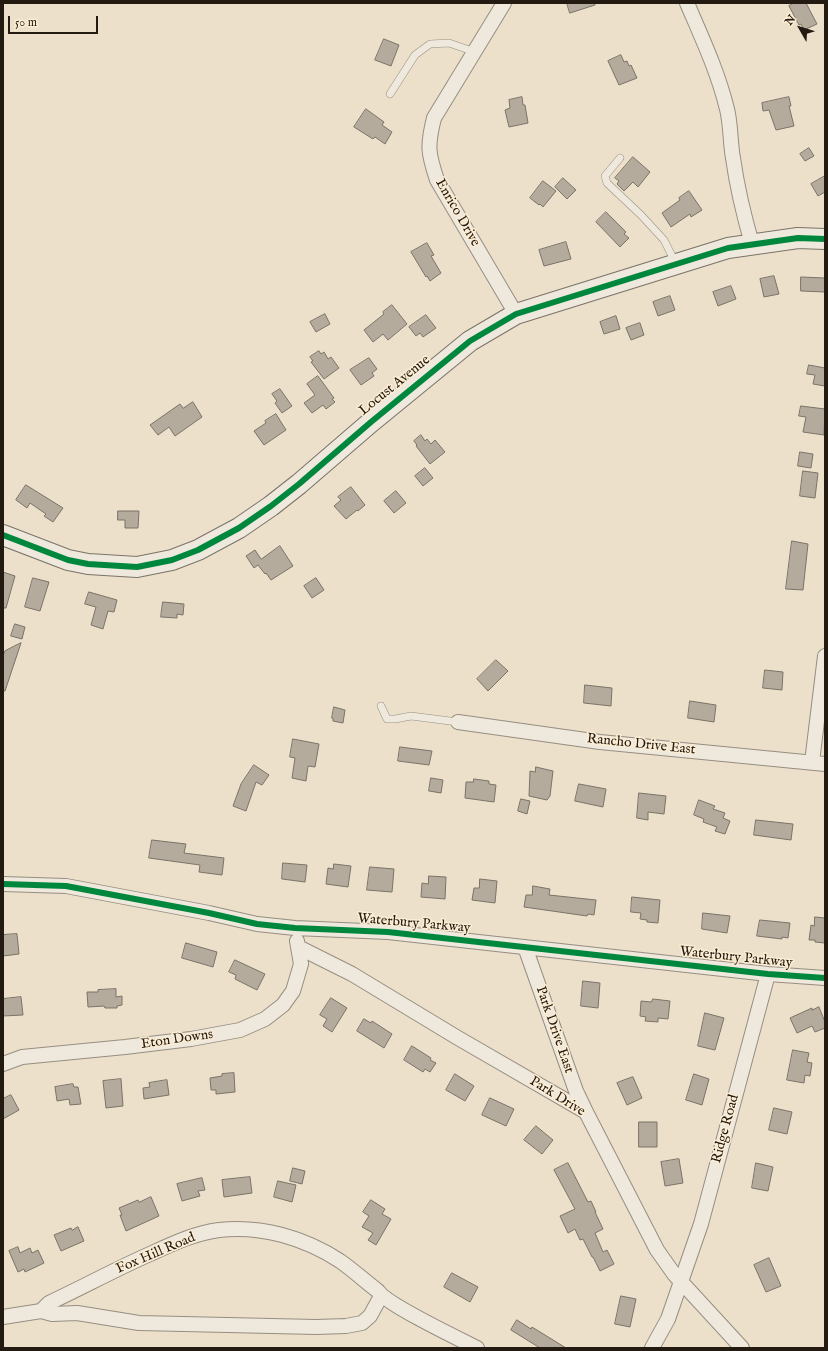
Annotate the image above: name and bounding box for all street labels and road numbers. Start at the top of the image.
street label: Enrico Drive [431,176,483,250]
street label: Locust Avenue [356,352,434,420]
street label: Rancho Drive East [586,731,696,759]
street label: Waterbury Parkway [357,911,471,937]
street label: Waterbury Parkway [679,944,793,972]
street label: Park Drive East [531,984,577,1076]
street label: Eton Downs [140,1027,214,1053]
street label: Park Drive [526,1073,588,1121]
street label: Ridge Road [709,1093,743,1165]
street label: Fox Hill Road [114,1230,198,1278]

